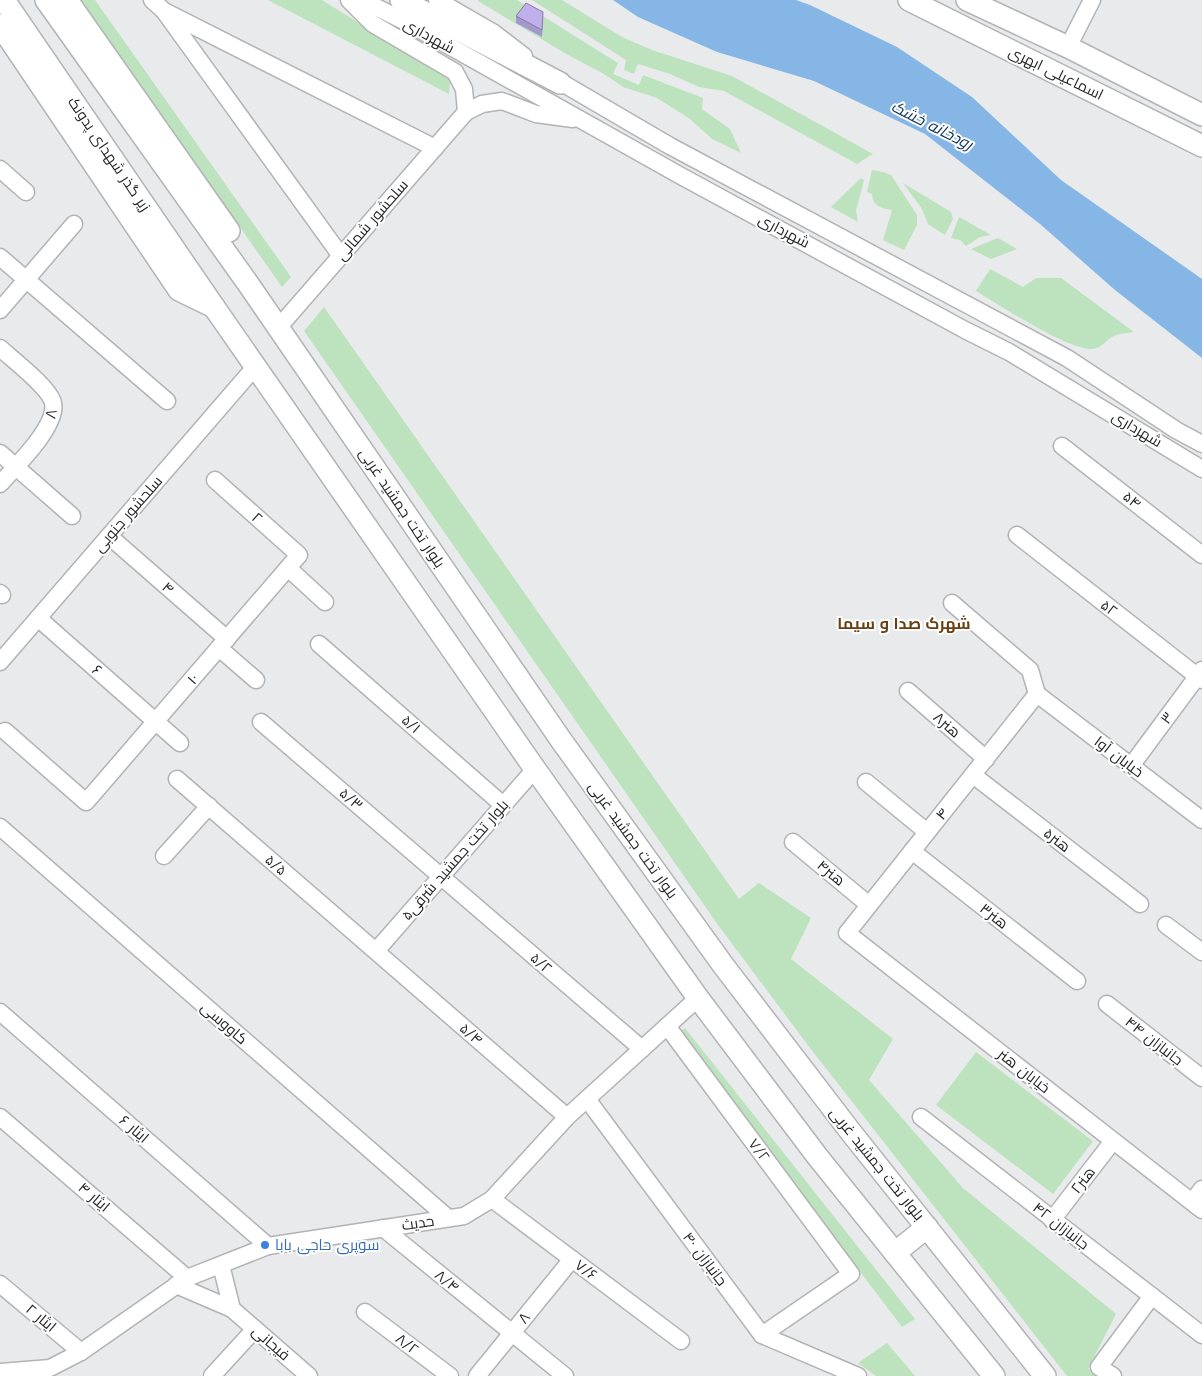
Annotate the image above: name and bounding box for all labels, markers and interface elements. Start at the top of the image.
street label: شهرداری [400,15,458,58]
street label: اسماعیلی ابهری [1005,42,1106,105]
street label: زیر گذر شهدای پدونک [63,93,154,215]
water label: رودخانه خشک [888,96,977,154]
street label: سلحشور شمالی [332,176,413,265]
street label: شهرداری [755,210,813,253]
street label: شهرداری [1108,407,1165,452]
street label: ۸ [41,408,61,420]
street label: بلوار تخت جمشید غربی [354,445,449,572]
street label: سلحشور جنوبی [90,472,167,557]
street label: ۵۴ [1119,487,1145,513]
street label: ۲ [248,509,266,527]
street label: ۴ [158,578,178,598]
street label: ۵۲ [1097,596,1121,620]
district label: شهرک صدا و سیما [837,614,971,633]
street label: ۶ [88,661,106,679]
street label: ۱۰ [183,670,203,688]
street label: هنر۸ [930,708,964,742]
street label: ۳ [1157,709,1177,727]
street label: ۵/۱ [398,711,424,737]
street label: خیابان آوا [1090,733,1147,782]
street label: بلوار تخت جمشید غربی [584,778,682,903]
street label: ۵/۳ [336,784,366,814]
street label: بلوار تخت جمشید شرقی۵ [398,796,513,925]
street label: ۴ [932,804,952,824]
street label: هنر۵ [1040,824,1074,856]
street label: ۵/۵ [261,851,291,879]
street label: هنر۴ [813,856,849,890]
street label: هنر۳ [976,899,1012,933]
street label: ۵/۲ [527,949,556,977]
street label: کاووسی [196,998,251,1049]
street label: ۴۴ جانبازان [1121,1013,1187,1070]
street label: ۵/۴ [456,1019,486,1049]
street label: خیابان هنر [993,1044,1054,1098]
street label: بلوار تخت جمشید غربی [825,1104,928,1225]
street label: ایثار ۶ [116,1111,152,1147]
street label: ۷/۲ [745,1135,773,1165]
street label: هنر۲ [1067,1163,1099,1197]
street label: ایثار ۴ [75,1178,113,1216]
street label: ۴۲ جانبازان [1029,1198,1093,1254]
street label: حدیث [401,1212,435,1234]
street label: ۴۰ جانبازان [678,1229,731,1290]
place label: سوپری حاجی بابا [275,1236,379,1255]
marker: سوپری حاجی بابا [259,1239,271,1251]
street label: ۷/۶ [571,1256,601,1284]
street label: ۸/۴ [431,1266,463,1296]
street label: ایثار ۲ [22,1300,60,1336]
street label: ۸ [514,1309,534,1327]
street label: فیجانی [248,1322,294,1365]
street label: ۸/۲ [392,1330,422,1358]

